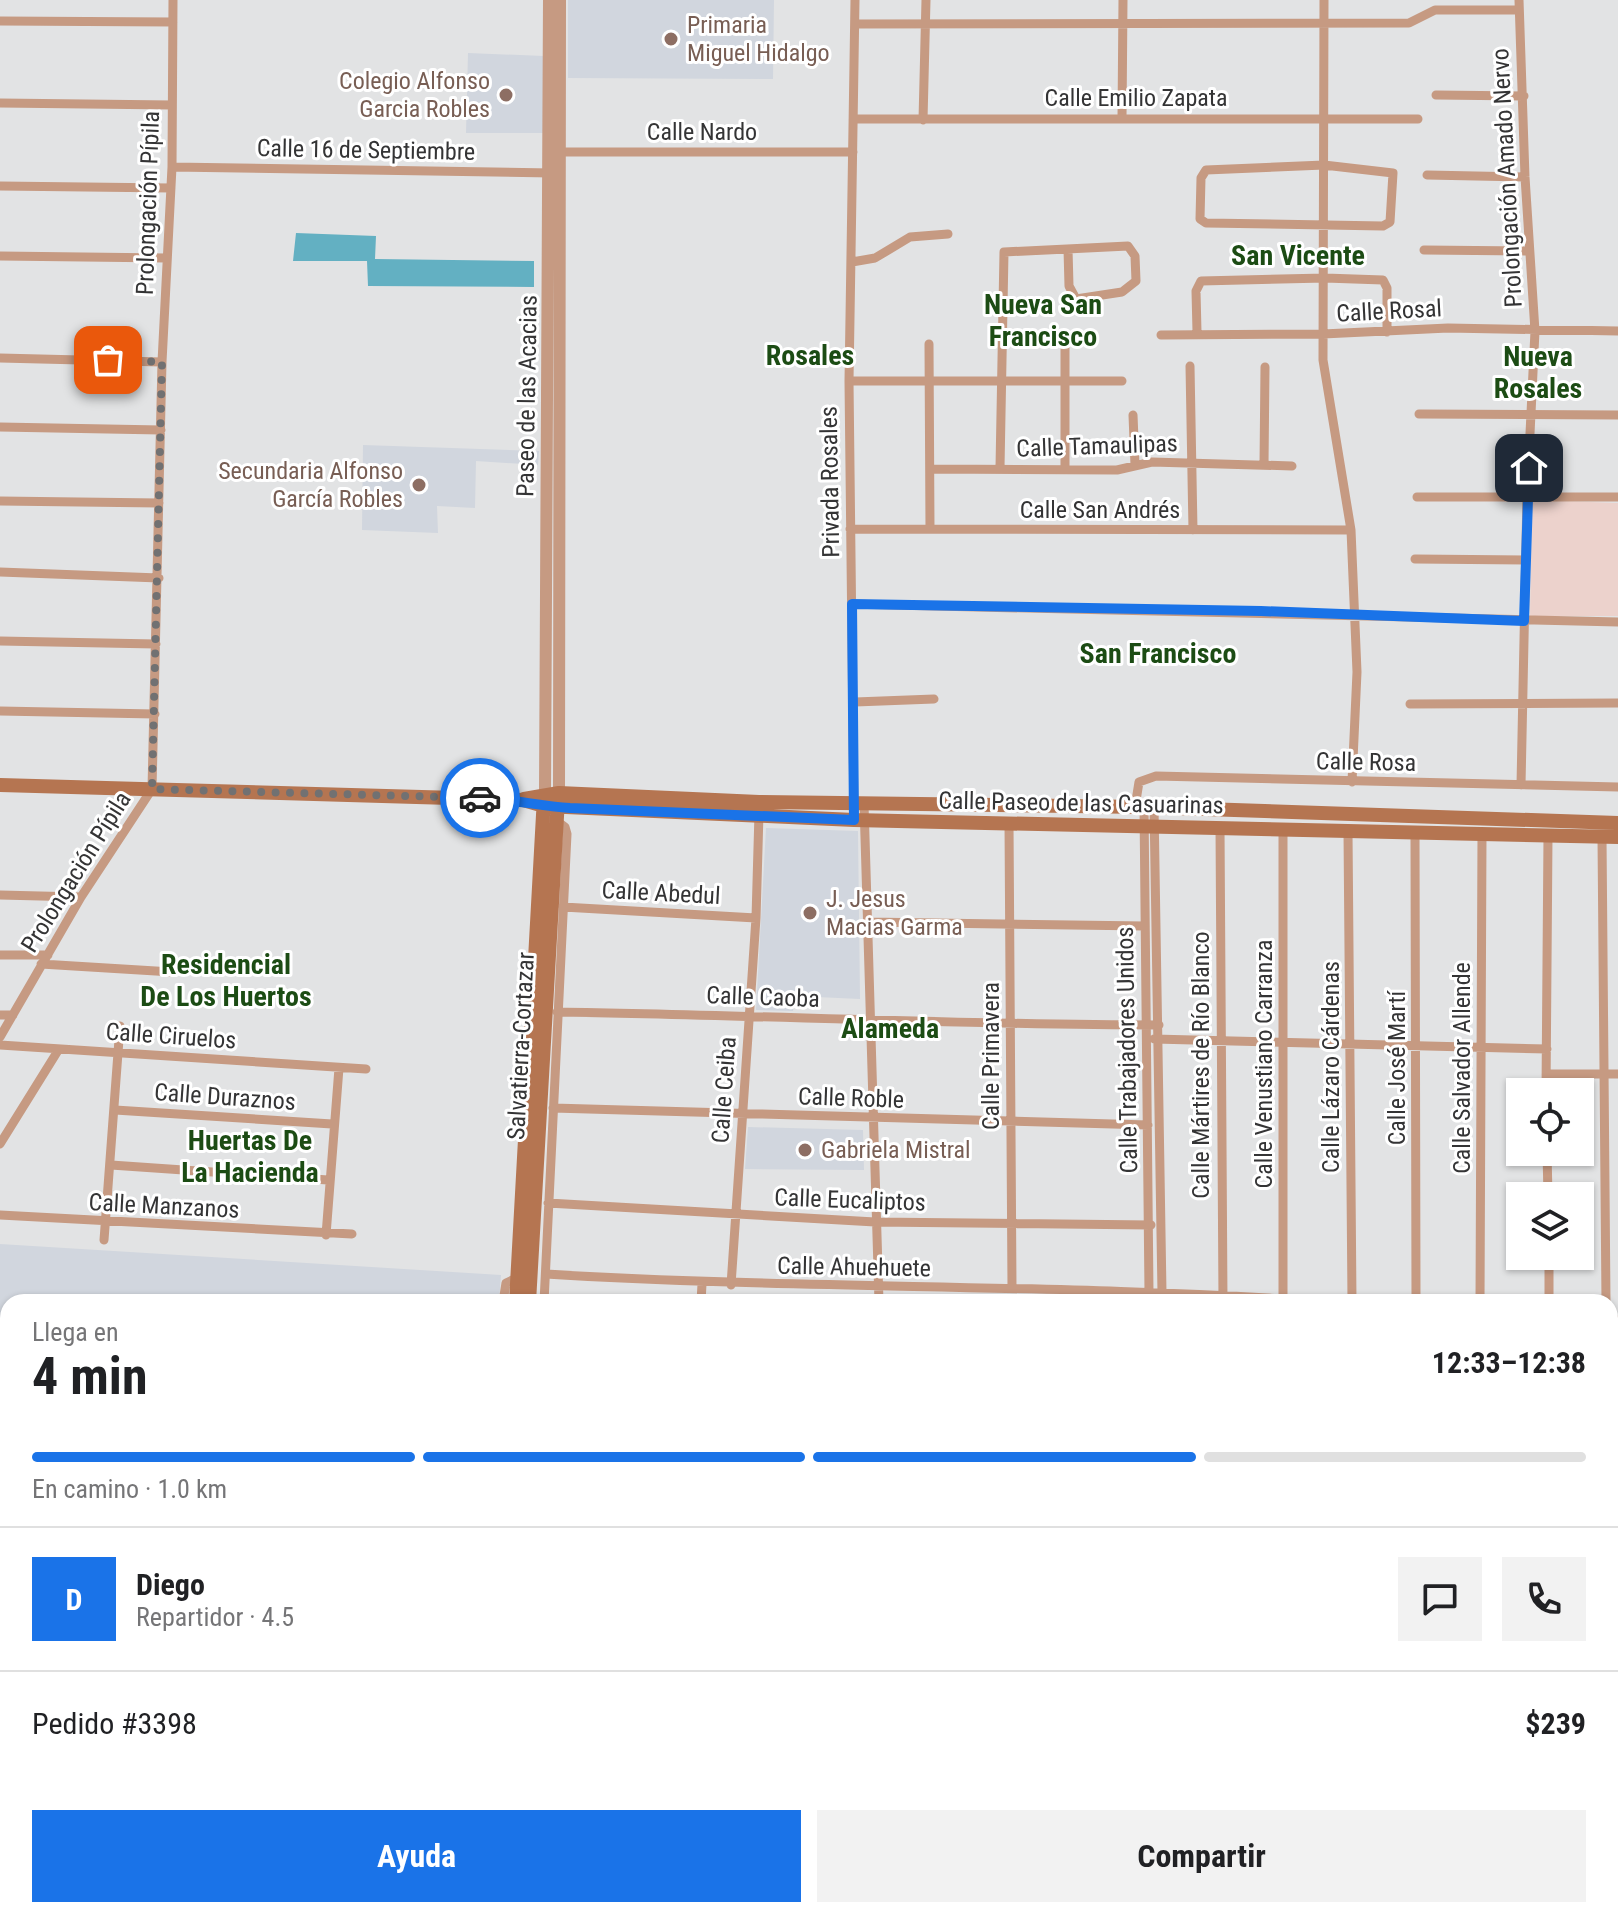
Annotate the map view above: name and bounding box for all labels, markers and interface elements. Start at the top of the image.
place label: Primaria Miguel Hidalgo [687,11,830,67]
marker: Primaria Miguel Hidalgo [662,30,680,48]
street label: Prolongación Amado Nervo [1486,48,1528,308]
place label: Colegio Alfonso Garcia Robles [339,67,490,123]
street label: Calle Emilio Zapata [1045,84,1227,112]
marker: Colegio Alfonso Garcia Robles [497,86,515,104]
street label: Prolongación Pípila [131,111,165,295]
street label: Calle Nardo [647,118,757,146]
street label: Calle 16 de Septiembre [257,134,475,166]
district label: San Vicente [1231,239,1365,272]
district label: Nueva San Francisco [984,288,1102,353]
street label: Calle Rosal [1336,294,1442,328]
street label: Paseo de las Acacias [511,295,543,497]
pin [74,326,142,394]
icon: bag [86,338,130,382]
district label: Rosales [766,339,854,372]
district label: Nueva Rosales [1494,340,1582,405]
street label: Privada Rosales [815,406,845,558]
street label: Calle Tamaulipas [1016,429,1178,463]
pin [1495,434,1563,502]
icon: home [1507,446,1551,490]
place label: Secundaria Alfonso García Robles [218,457,403,513]
marker: Secundaria Alfonso García Robles [410,476,428,494]
street label: Calle San Andrés [1020,496,1180,524]
district label: San Francisco [1080,637,1236,670]
street label: Calle Rosa [1316,747,1416,777]
courier [440,758,520,838]
icon: car [458,776,502,820]
street label: Prolongación Pípila [15,787,137,957]
street label: Calle Paseo de las Casuarinas [938,787,1224,819]
street label: Calle Abedul [601,876,721,910]
place label: J. Jesus Macias Garma [826,885,963,941]
marker: J. Jesus Macias Garma [801,904,819,922]
street label: Calle Trabajadores Unidos [1111,926,1143,1174]
street label: Calle Mártires de Río Blanco [1187,931,1215,1199]
street label: Calle Venustiano Carranza [1250,940,1278,1188]
district label: Residencial De Los Huertos [140,948,312,1013]
street label: Salvatierra-Cortazar [502,951,540,1141]
street label: Calle Lázaro Cárdenas [1317,961,1345,1173]
street label: Calle Salvador Allende [1448,962,1476,1174]
street label: Calle Caoba [706,981,820,1013]
street label: Calle Primavera [977,982,1005,1130]
street label: Calle José Martí [1383,989,1411,1145]
district label: Alameda [841,1012,939,1045]
street label: Calle Ciruelos [105,1017,237,1055]
street label: Calle Ceiba [706,1036,742,1144]
street label: Calle Duraznos [153,1078,297,1116]
map controls [1506,1078,1594,1270]
button: locate [1506,1078,1594,1166]
street label: Calle Roble [797,1082,905,1114]
district label: Huertas De La Hacienda [181,1124,319,1189]
place label: Gabriela Mistral [821,1136,971,1164]
marker: Gabriela Mistral [796,1141,814,1159]
button: layers [1506,1182,1594,1270]
street label: Calle Eucaliptos [774,1183,926,1217]
street label: Calle Manzanos [88,1188,240,1224]
street label: Calle Ahuehuete [777,1252,931,1282]
text: Llega en [32,1317,119,1347]
text: 12:33–12:38 [1432,1345,1586,1380]
text: 4 min [32,1346,148,1407]
text: En camino · 1.0 km [32,1474,227,1504]
button: chat [1398,1557,1482,1641]
button: phone [1502,1557,1586,1641]
text: Diego [136,1567,205,1602]
text: D [66,1582,82,1617]
text: Repartidor · 4.5 [136,1602,294,1632]
text: Pedido #3398 [32,1706,197,1741]
text: $239 [1525,1706,1586,1741]
button: Ayuda [32,1810,801,1902]
button: Compartir [817,1810,1586,1902]

